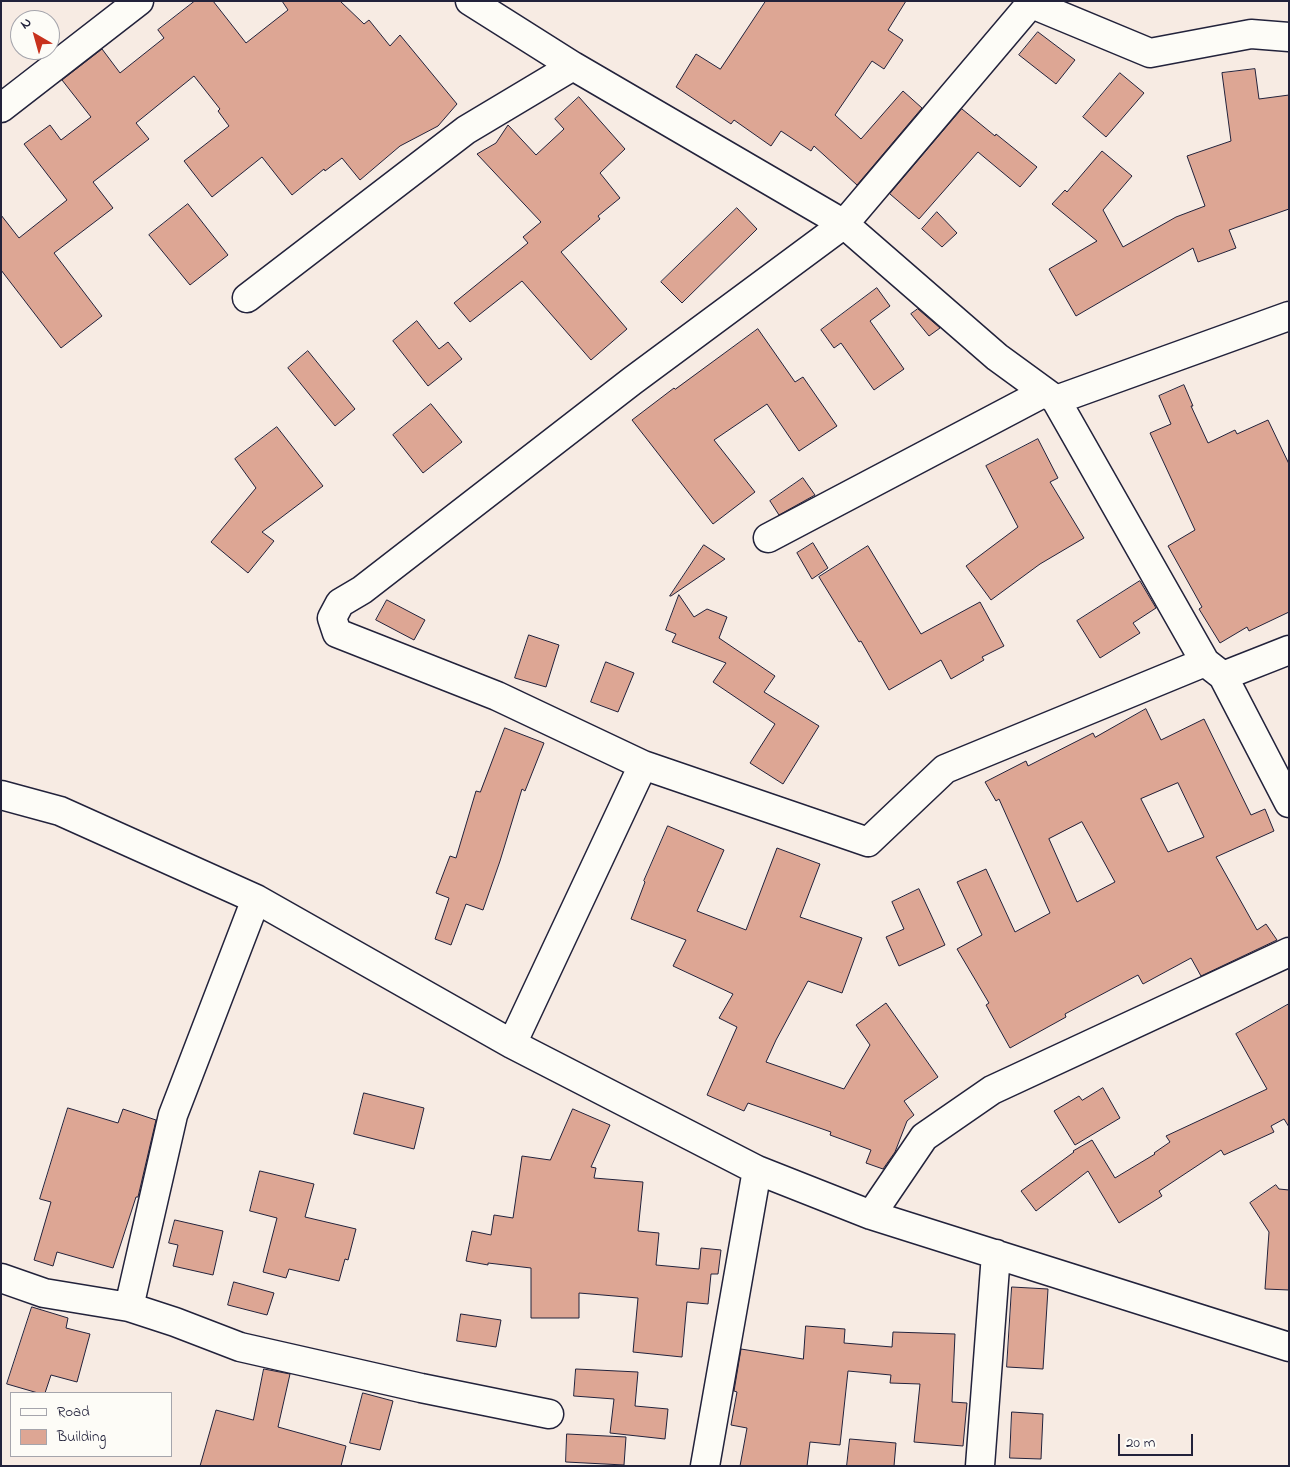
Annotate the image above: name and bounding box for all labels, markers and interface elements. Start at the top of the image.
north arrow [10,10,60,60]
text: N [16,12,36,35]
legend [10,1392,172,1457]
text: Road [57,1401,90,1423]
scale bar [1120,1424,1195,1456]
text: Building [57,1426,106,1448]
text: 20 m [1126,1432,1155,1454]

